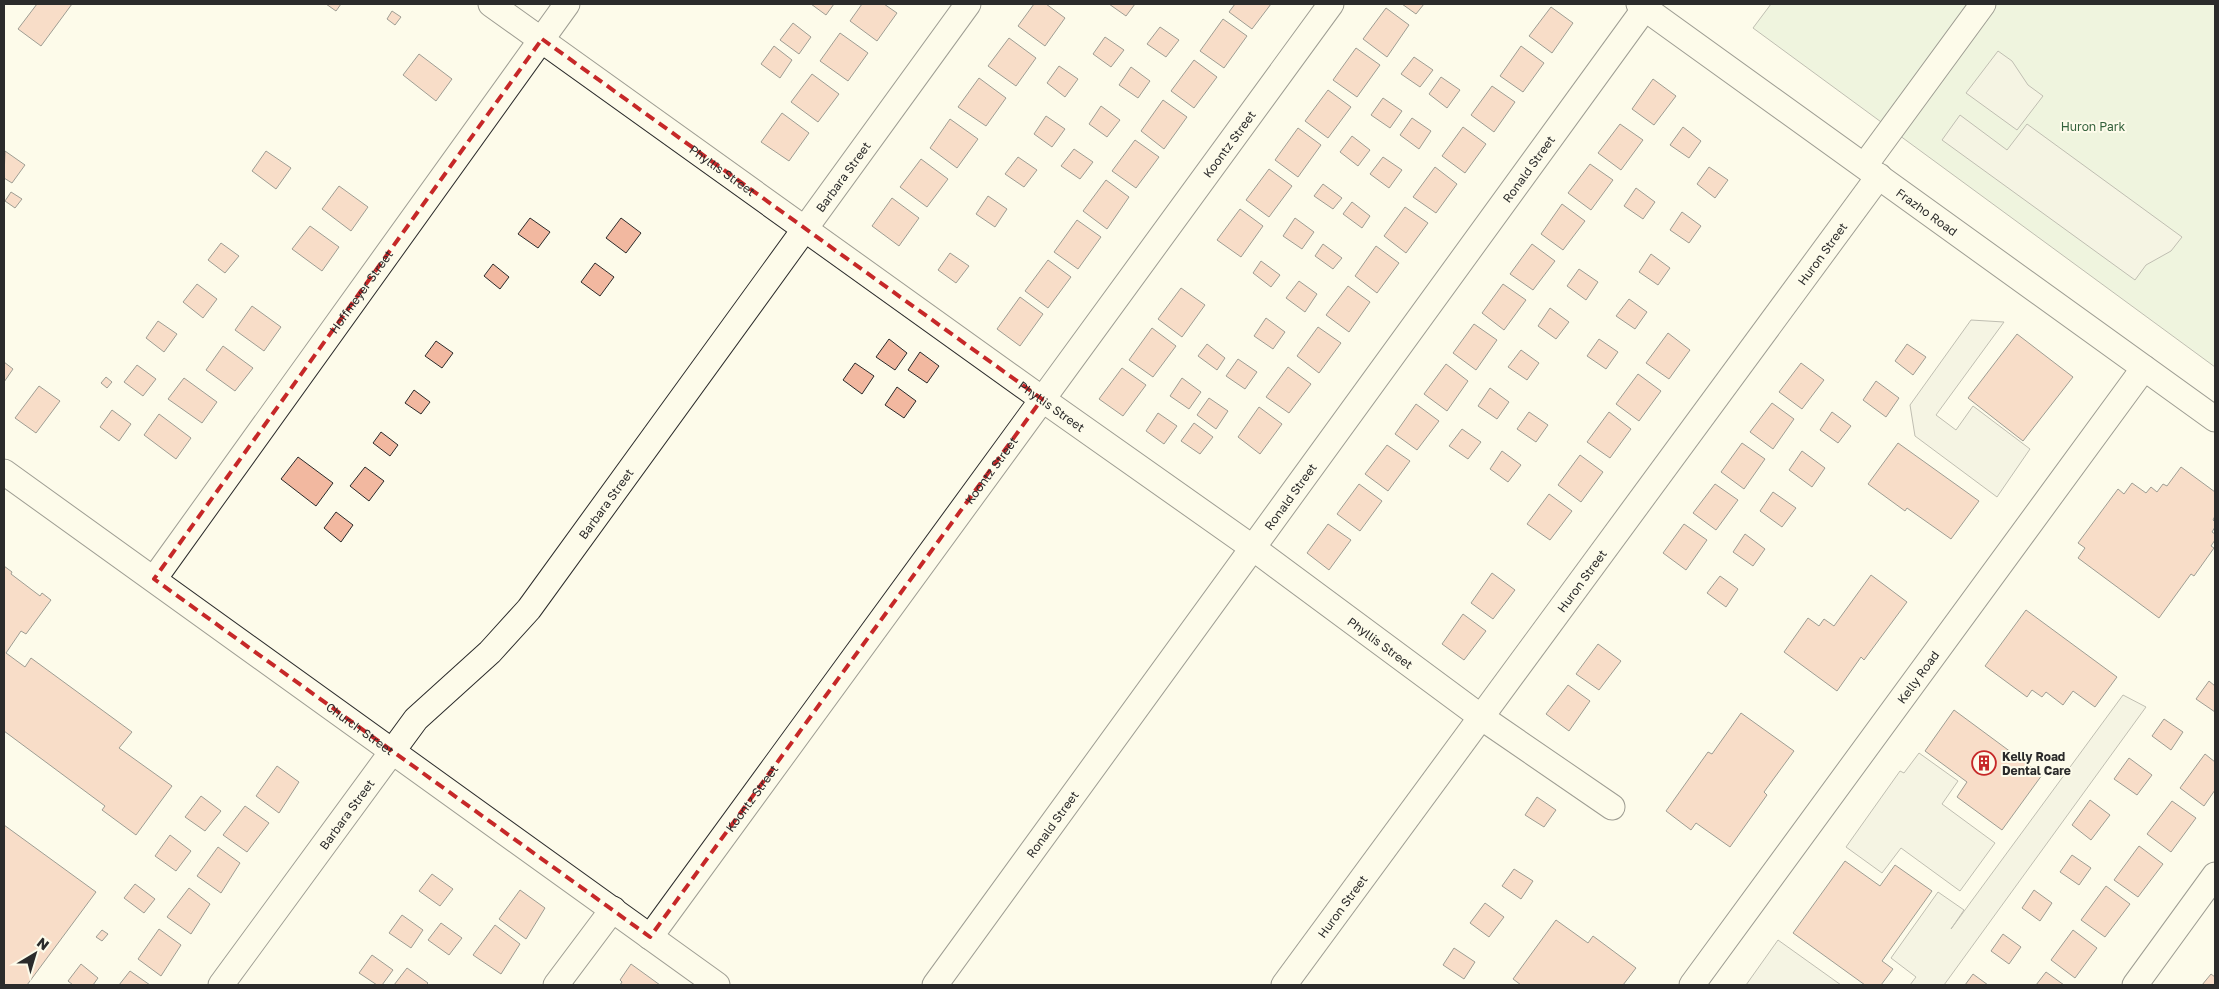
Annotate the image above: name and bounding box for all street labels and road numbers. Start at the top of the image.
street label: Koontz Street [1199,107,1259,180]
street label: Ronald Street [1499,132,1558,205]
street label: Barbara Street [812,138,874,215]
street label: Phyllis Street [687,141,759,199]
street label: Frazho Road [1894,184,1960,239]
street label: Huron Street [1794,219,1850,288]
street label: Hoffmeyer Street [325,247,396,336]
street label: Phyllis Street [1016,377,1088,435]
street label: Koontz Street [961,433,1020,507]
street label: Ronald Street [1261,460,1320,533]
street label: Barbara Street [575,465,636,542]
street label: Huron Street [1553,546,1610,615]
street label: Phyllis Street [1345,613,1416,672]
street label: Kelly Road [1893,648,1942,706]
street label: Church Street [324,699,397,758]
street label: Koontz Street [722,761,781,835]
street label: Barbara Street [316,776,377,852]
street label: Ronald Street [1023,787,1081,860]
street label: Huron Street [1314,872,1370,940]

